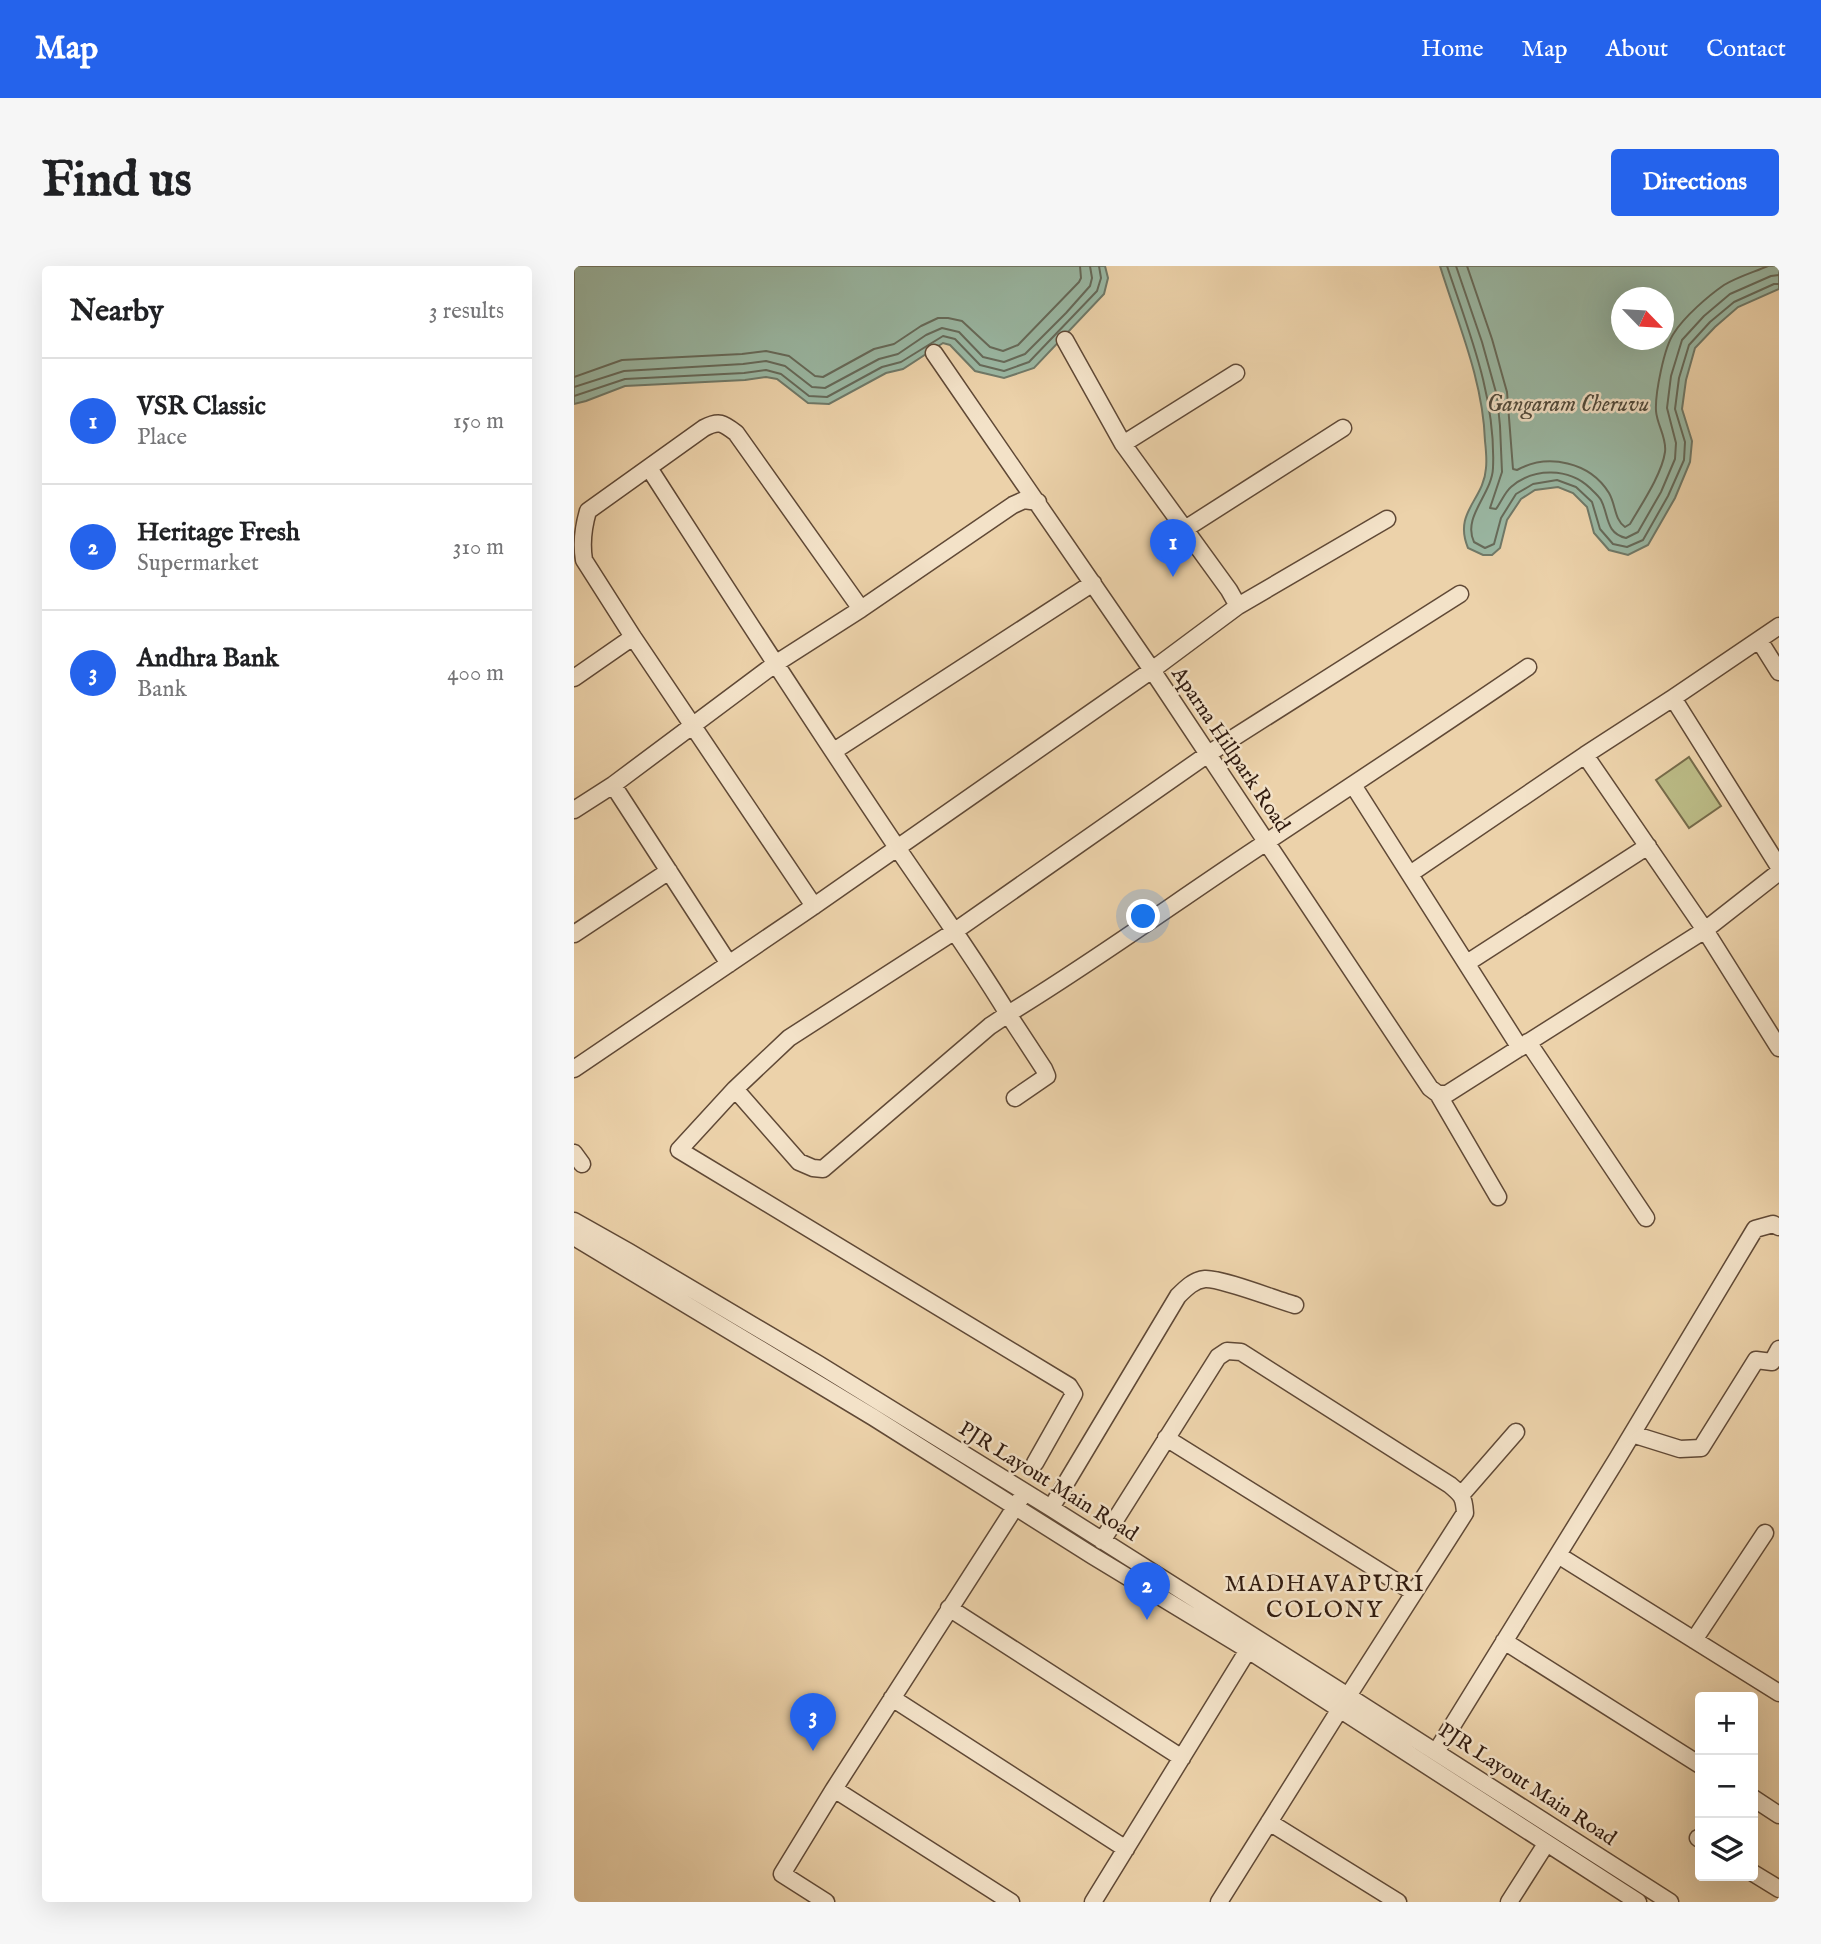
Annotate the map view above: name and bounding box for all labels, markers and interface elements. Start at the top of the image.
text: Map [35,28,98,70]
text: Home [1421,34,1484,65]
text: Map [1522,34,1568,65]
text: About [1606,34,1668,65]
text: Contact [1706,34,1786,65]
button: Directions [1611,149,1779,216]
text: Find us [42,151,192,213]
north arrow [1611,287,1674,350]
text: Nearby [70,293,163,331]
text: 3 results [429,297,504,326]
text: VSR Classic [137,390,266,423]
water label: Gangaram Cheruvu [1487,390,1649,420]
text: 1 [89,407,97,436]
text: 150 m [453,407,504,436]
text: Place [137,423,187,452]
text: Heritage Fresh [137,516,300,549]
pin: 1 [1150,519,1196,577]
text: 2 [88,533,98,562]
text: 310 m [453,533,504,562]
text: Supermarket [137,549,259,578]
text: Andhra Bank [137,642,279,675]
text: 3 [89,659,97,688]
text: 400 m [447,659,504,688]
street label: Aparna Hillpark Road [1164,661,1296,839]
text: Bank [137,675,187,704]
your location [1126,899,1160,933]
street label: PJR Layout Main Road [953,1416,1143,1549]
pin: 2 [1124,1562,1170,1620]
district label: MADHAVAPURI COLONY [1224,1570,1426,1625]
map controls [1695,1692,1758,1881]
button: + [1695,1692,1758,1755]
pin: 3 [790,1693,836,1751]
street label: PJR Layout Main Road [1433,1717,1622,1853]
button: − [1695,1755,1758,1818]
button: layers [1695,1818,1758,1881]

